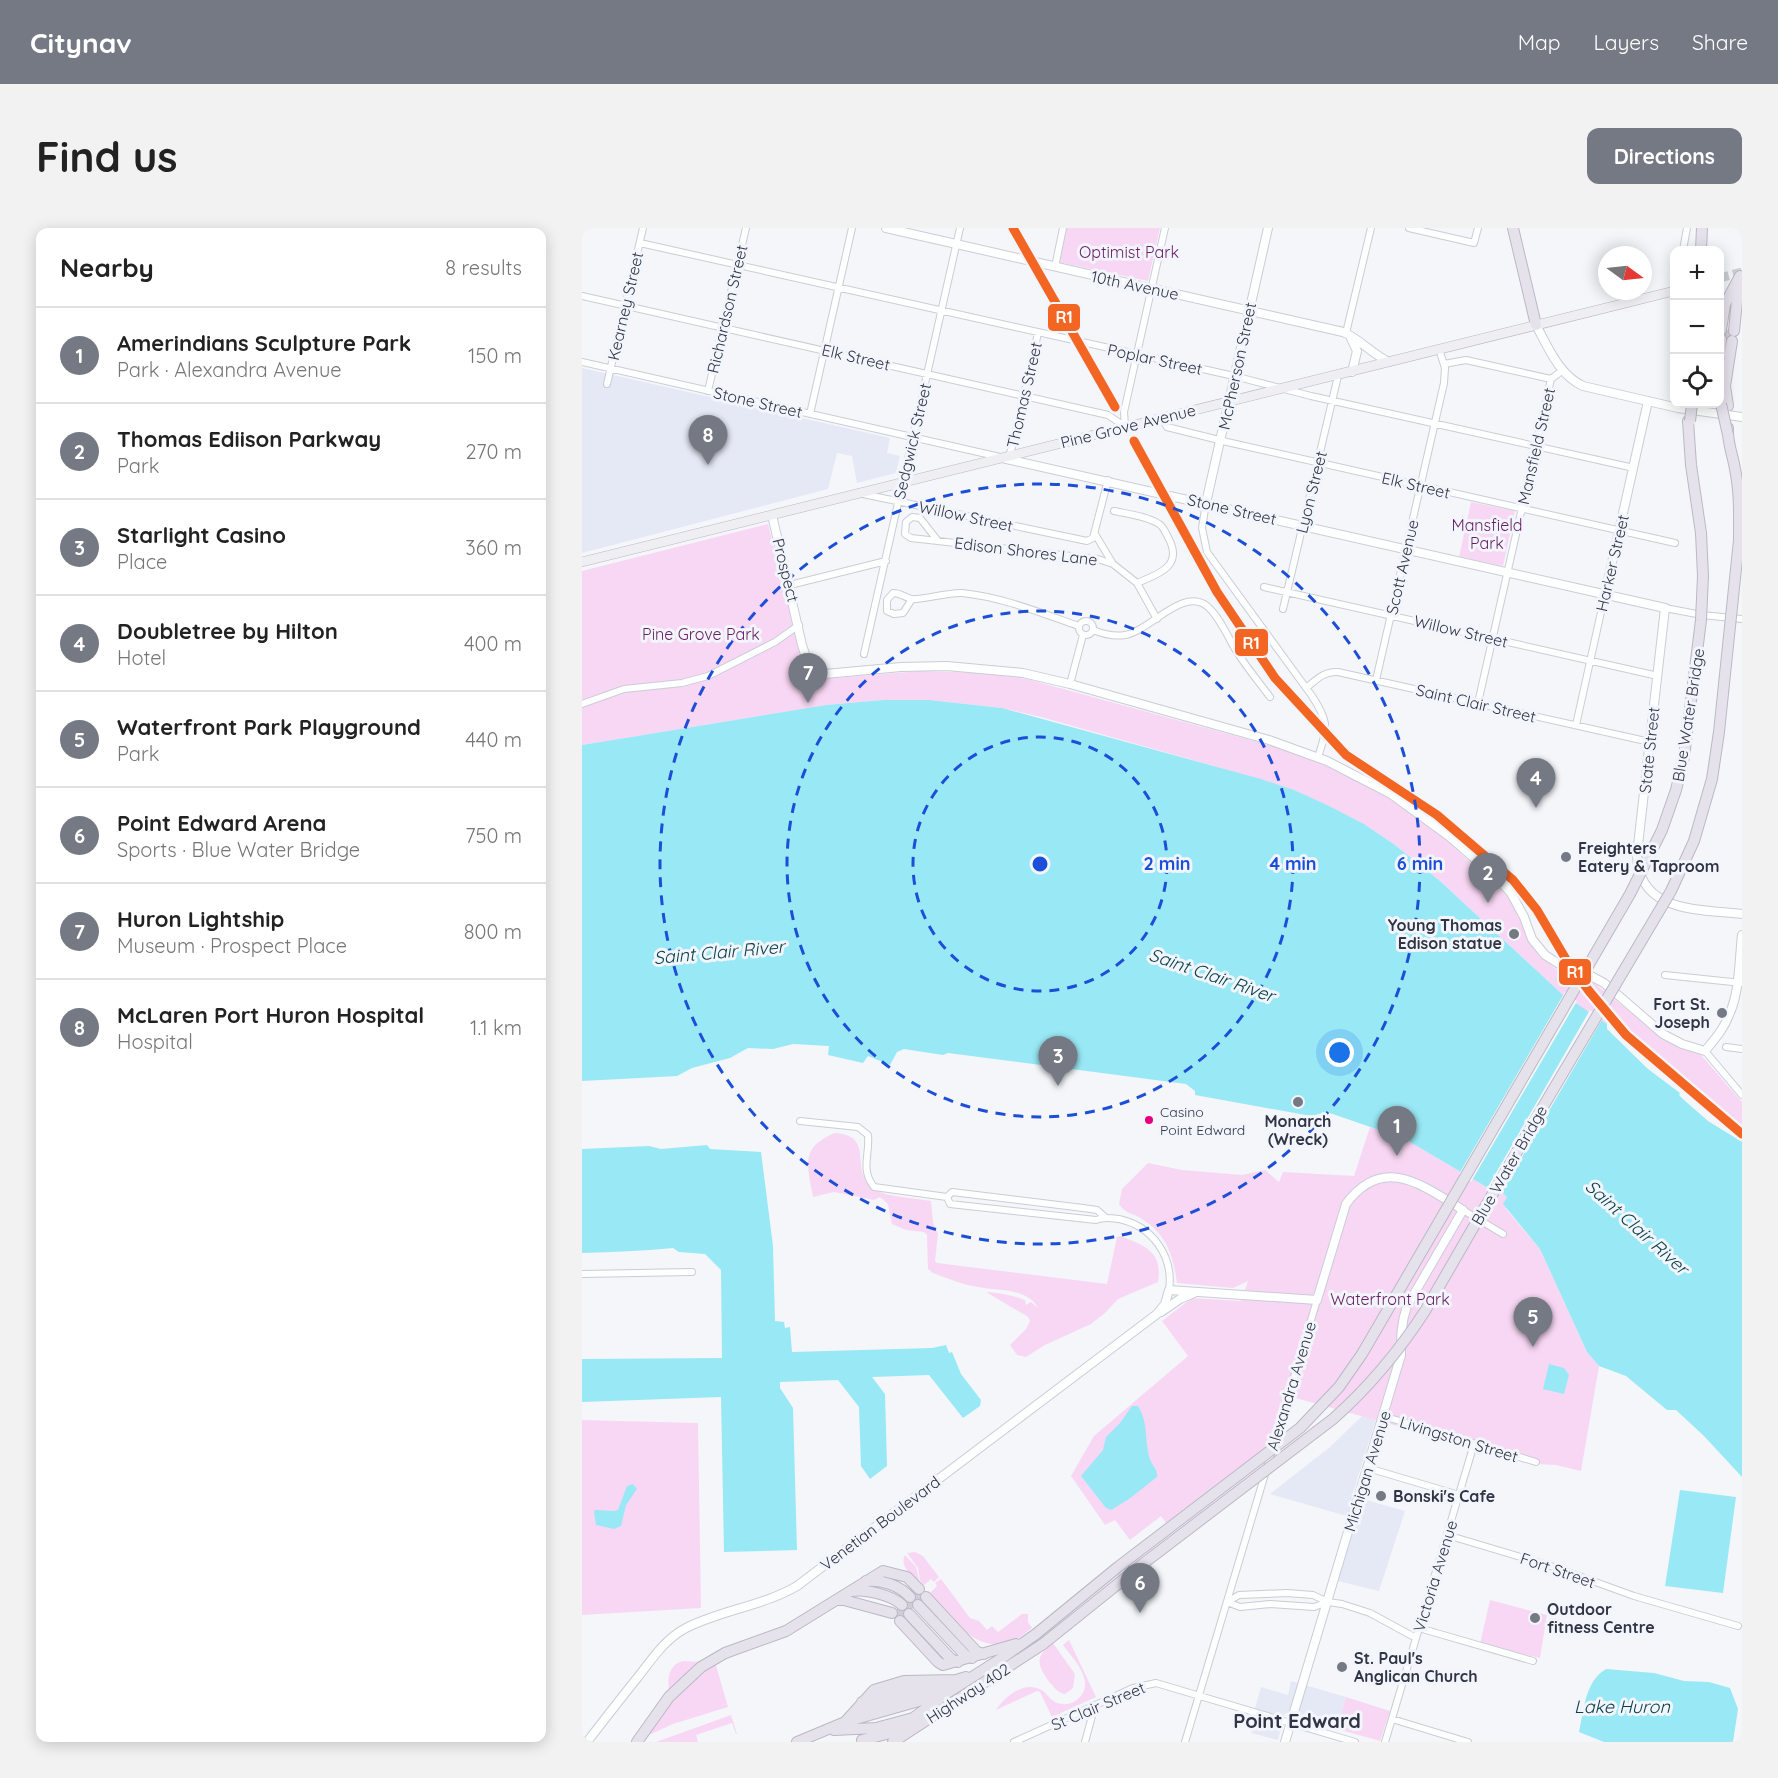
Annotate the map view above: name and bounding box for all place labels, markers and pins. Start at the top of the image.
pin: 8 [688,416,728,465]
pin: 7 [788,654,828,703]
pin: 4 [1516,758,1556,808]
place label: Freighters Eatery & Taproom [1578,838,1720,876]
marker: Freighters Eatery & Taproom [1559,850,1573,864]
centre of rings [1030,854,1050,874]
pin: 2 [1468,854,1508,903]
place label: Young Thomas Edison statue [1388,915,1502,953]
marker: Young Thomas Edison statue [1507,927,1521,941]
place label: Fort St. Joseph [1653,994,1710,1032]
marker: Fort St. Joseph [1715,1006,1729,1020]
pin: 3 [1038,1036,1078,1086]
marker: Monarch (Wreck) [1291,1095,1305,1109]
place label: Casino Point Edward [1160,1103,1245,1139]
pin: 1 [1378,1106,1416,1156]
place label: Monarch (Wreck) [1265,1111,1331,1149]
marker: Casino Point Edward [1143,1114,1155,1126]
pin: 5 [1514,1298,1552,1347]
place label: Bonski's Cafe [1393,1486,1495,1506]
marker: Bonski's Cafe [1374,1489,1388,1503]
pin: 6 [1120,1564,1160,1613]
place label: Outdoor fitness Centre [1547,1599,1655,1637]
marker: Outdoor fitness Centre [1528,1611,1542,1625]
place label: St. Paul's Anglican Church [1354,1648,1478,1686]
marker: St. Paul's Anglican Church [1335,1660,1349,1674]

